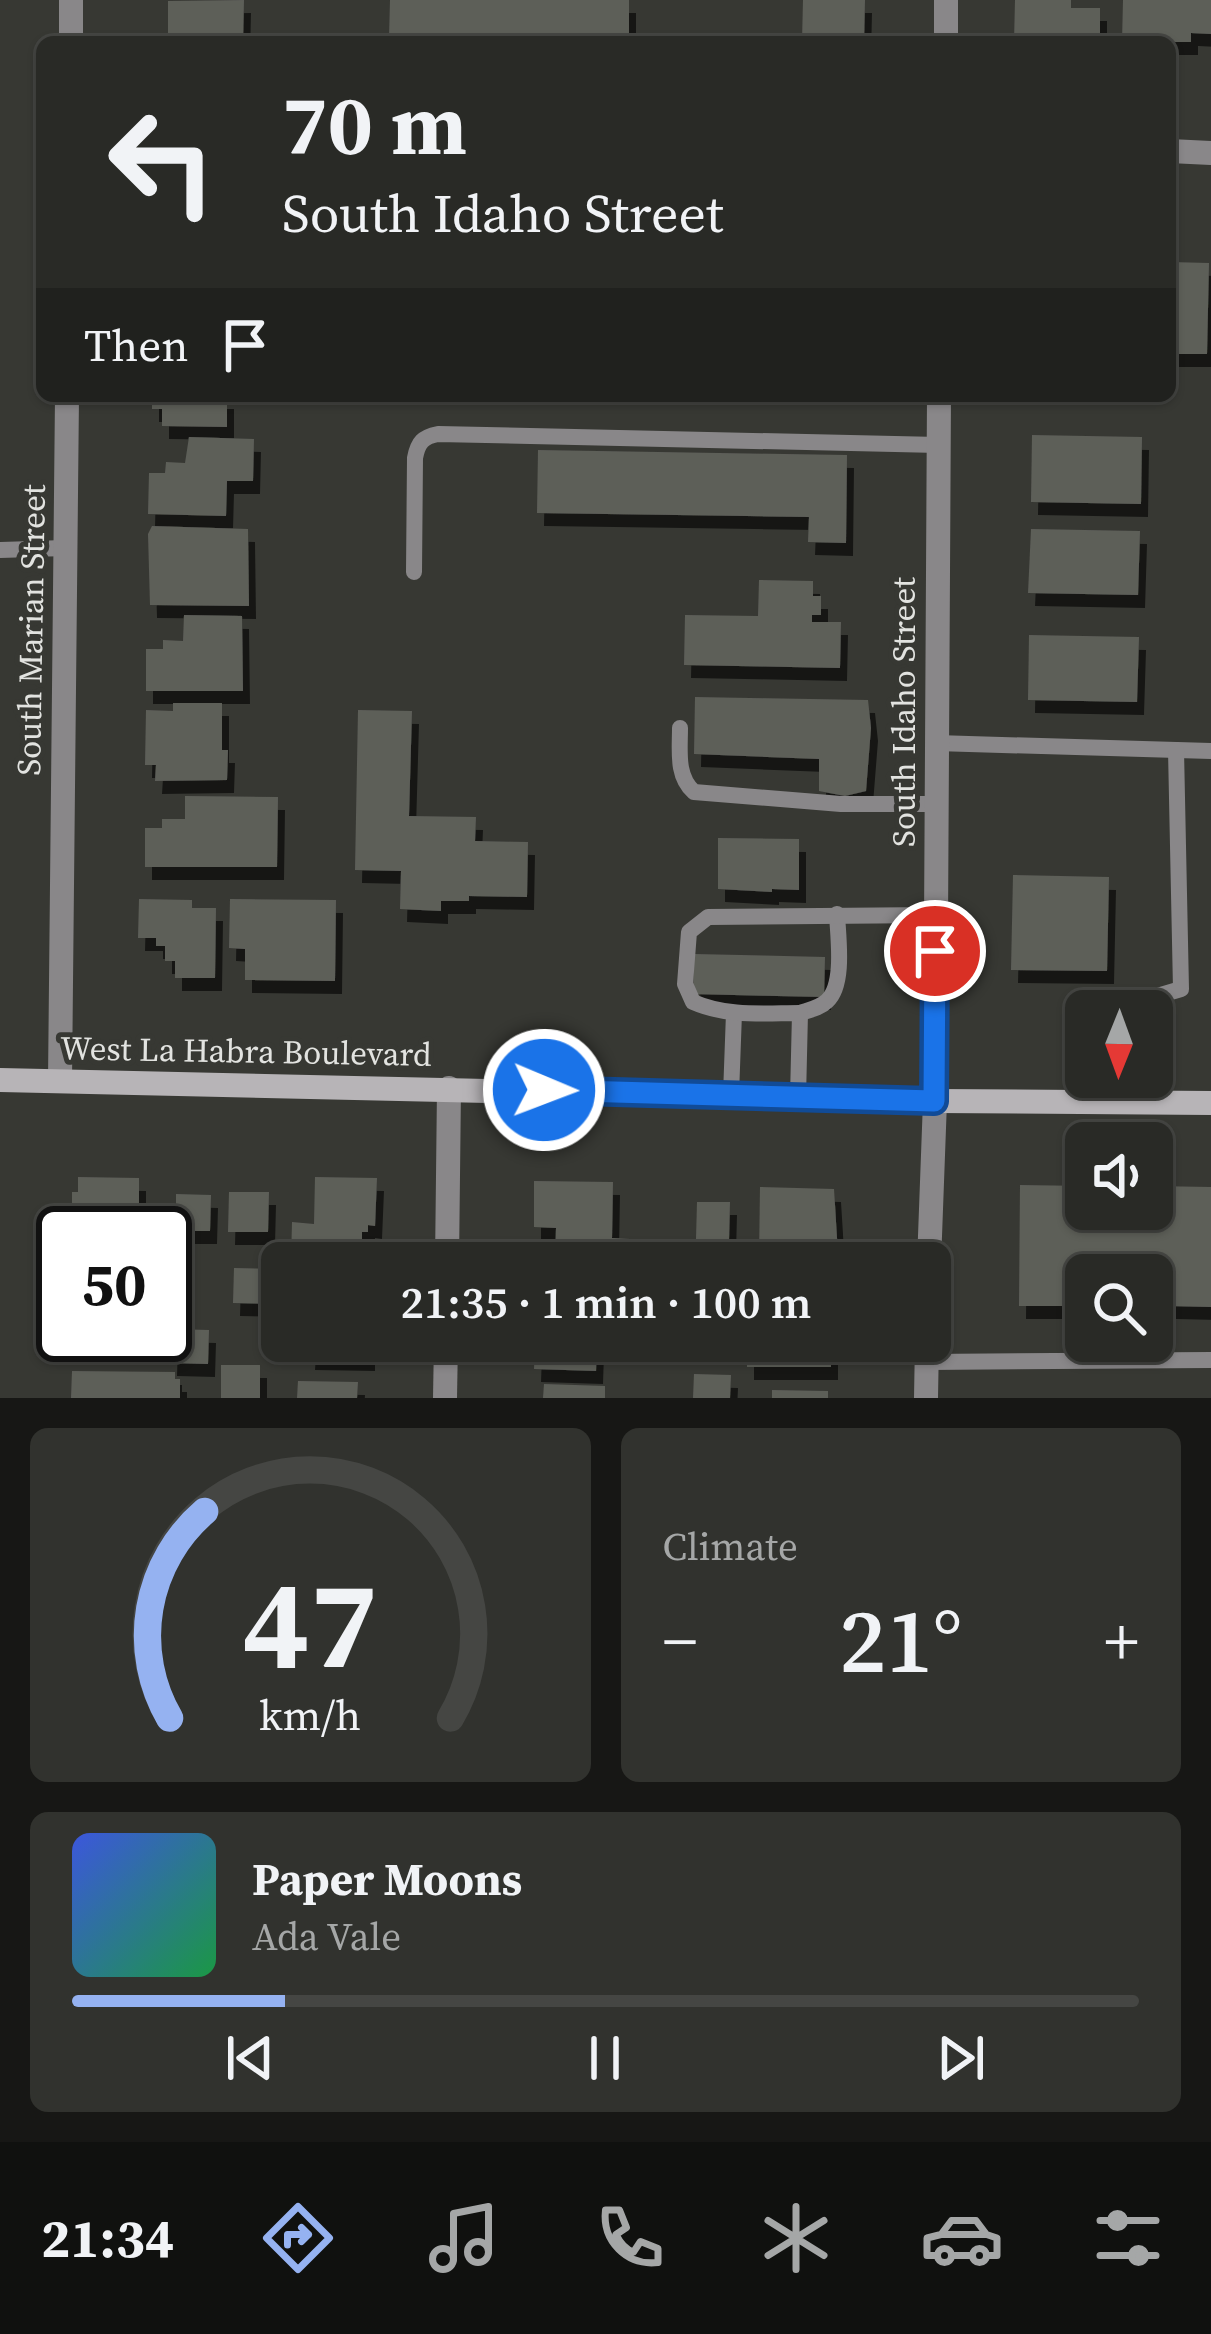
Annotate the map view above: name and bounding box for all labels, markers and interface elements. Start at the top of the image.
text: 70 m [282,67,467,182]
icon: left [84,84,240,240]
text: South Idaho Street [282,176,724,250]
icon: arrive [212,312,278,378]
text: Then [84,314,188,376]
street label: South Marian Street [6,484,56,776]
street label: South Idaho Street [881,577,926,847]
pin [884,900,986,1002]
icon: arrive [902,918,968,984]
north arrow [1065,990,1173,1098]
map controls [1065,990,1173,1362]
street label: West La Habra Boulevard [60,1025,432,1077]
position arrow [481,1027,607,1153]
button: sound [1065,1122,1173,1230]
speed limit sign: 50 [36,1206,192,1362]
button: search [1065,1254,1173,1362]
text: 21:35 · 1 min · 100 m [401,1271,811,1333]
text: Climate [663,1520,798,1573]
text: 47 [243,1538,378,1709]
text: 21° [839,1579,962,1702]
text: − [663,1596,697,1686]
text: + [1104,1596,1139,1686]
text: km/h [259,1686,361,1744]
text: Paper Moons [252,1848,522,1910]
text: Ada Vale [252,1910,401,1963]
icon: previous [217,2025,283,2091]
icon: pause [572,2025,638,2091]
icon: next [928,2025,994,2091]
icon: directions [256,2196,340,2280]
icon: music [422,2196,506,2280]
icon: phone [588,2196,672,2280]
icon: climate [754,2196,838,2280]
icon: car [920,2196,1004,2280]
icon: filters [1086,2196,1170,2280]
text: 21:34 [41,2201,174,2275]

